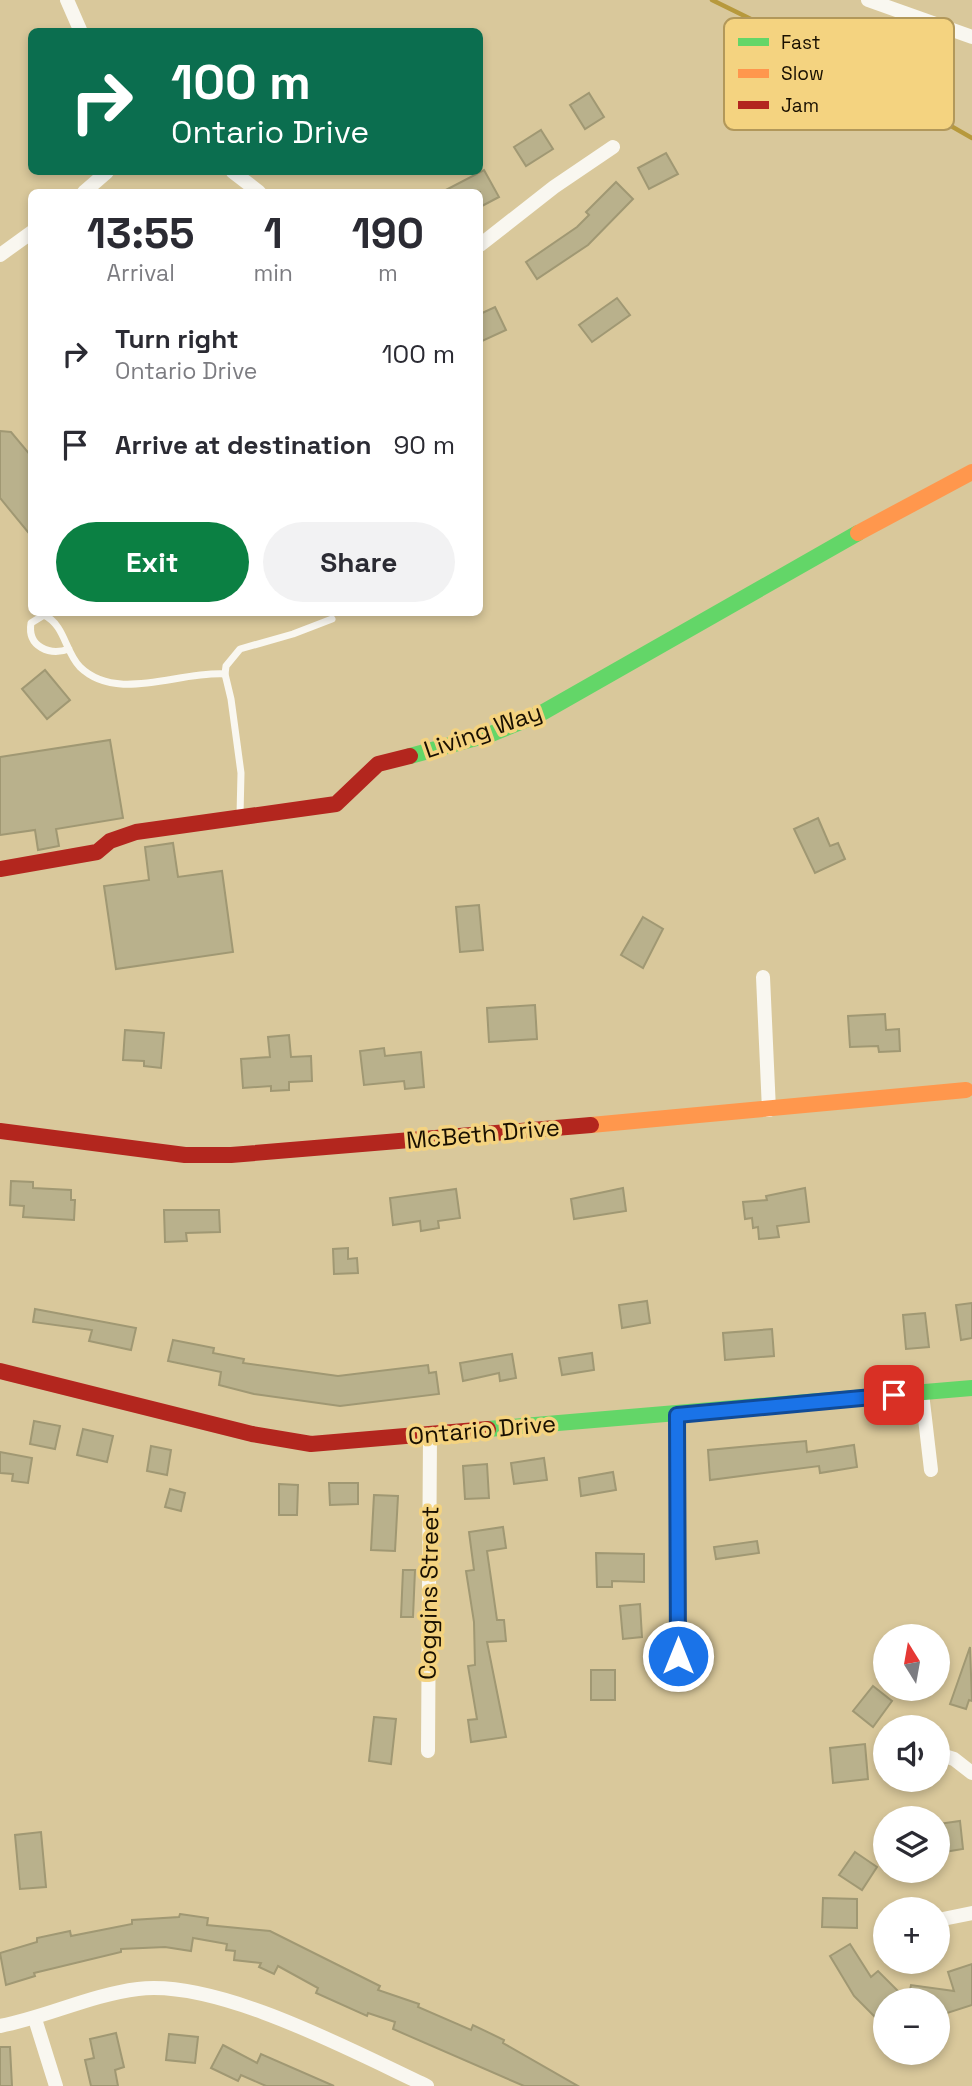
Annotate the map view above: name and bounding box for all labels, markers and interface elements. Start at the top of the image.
legend [724,18,954,130]
text: Fast [781,30,821,55]
text: 100 m [171,51,311,113]
icon: right [56,56,147,147]
text: Slow [781,61,824,86]
text: Jam [781,93,819,118]
text: Ontario Drive [171,112,369,152]
text: 13:55 [87,207,194,260]
text: 1 [264,207,283,260]
text: 190 [352,207,424,260]
text: Arrival [107,258,175,288]
text: min [253,258,293,288]
text: m [378,258,398,288]
text: Turn right [115,322,239,356]
icon: right [56,335,94,373]
text: 100 m [382,337,455,371]
text: Ontario Drive [115,356,257,386]
icon: arrive [56,426,94,464]
text: Arrive at destination [115,428,372,462]
text: 90 m [393,428,455,462]
button: Exit [56,522,249,602]
button: Share [263,522,455,602]
street label: Living Way [420,696,546,765]
street label: McBeth Drive [405,1111,561,1156]
pin [864,1365,924,1425]
icon: arrive [875,1376,913,1414]
street label: Ontario Drive [407,1408,557,1451]
street label: Coggins Street [411,1506,446,1680]
position arrow [641,1619,715,1693]
north arrow [873,1624,950,1701]
map controls [873,1624,950,2065]
button: sound [873,1715,950,1792]
button: layers [873,1806,950,1883]
button: + [873,1897,950,1974]
button: − [873,1988,950,2065]

